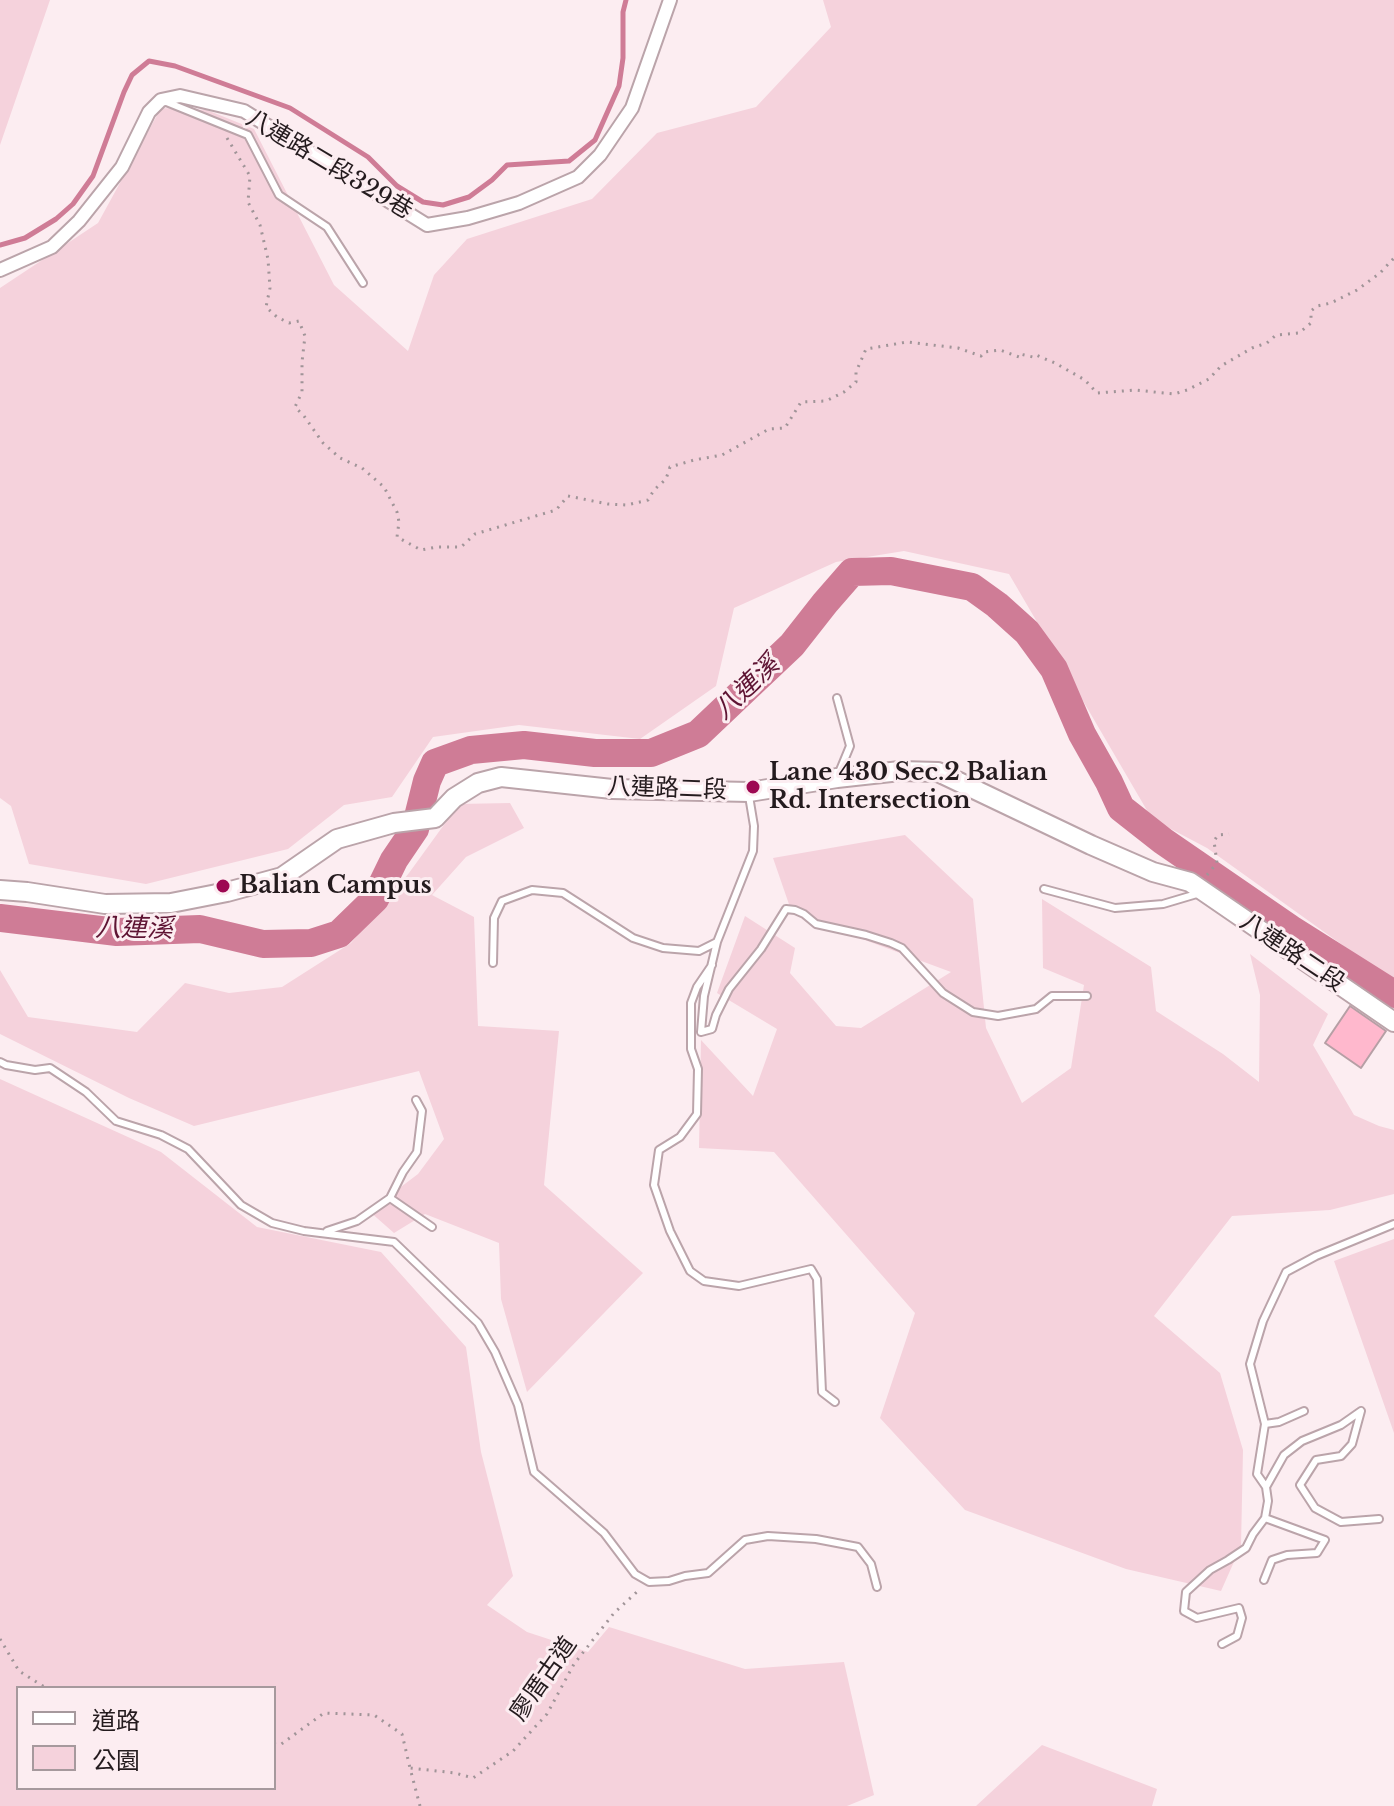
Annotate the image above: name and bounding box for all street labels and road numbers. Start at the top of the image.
street label: 八連路二段329巷 [241,104,417,226]
street label: 八連路二段 [607,773,727,805]
street label: 八連路二段 [1234,908,1350,998]
street label: 廖厝古道 [505,1631,583,1727]

